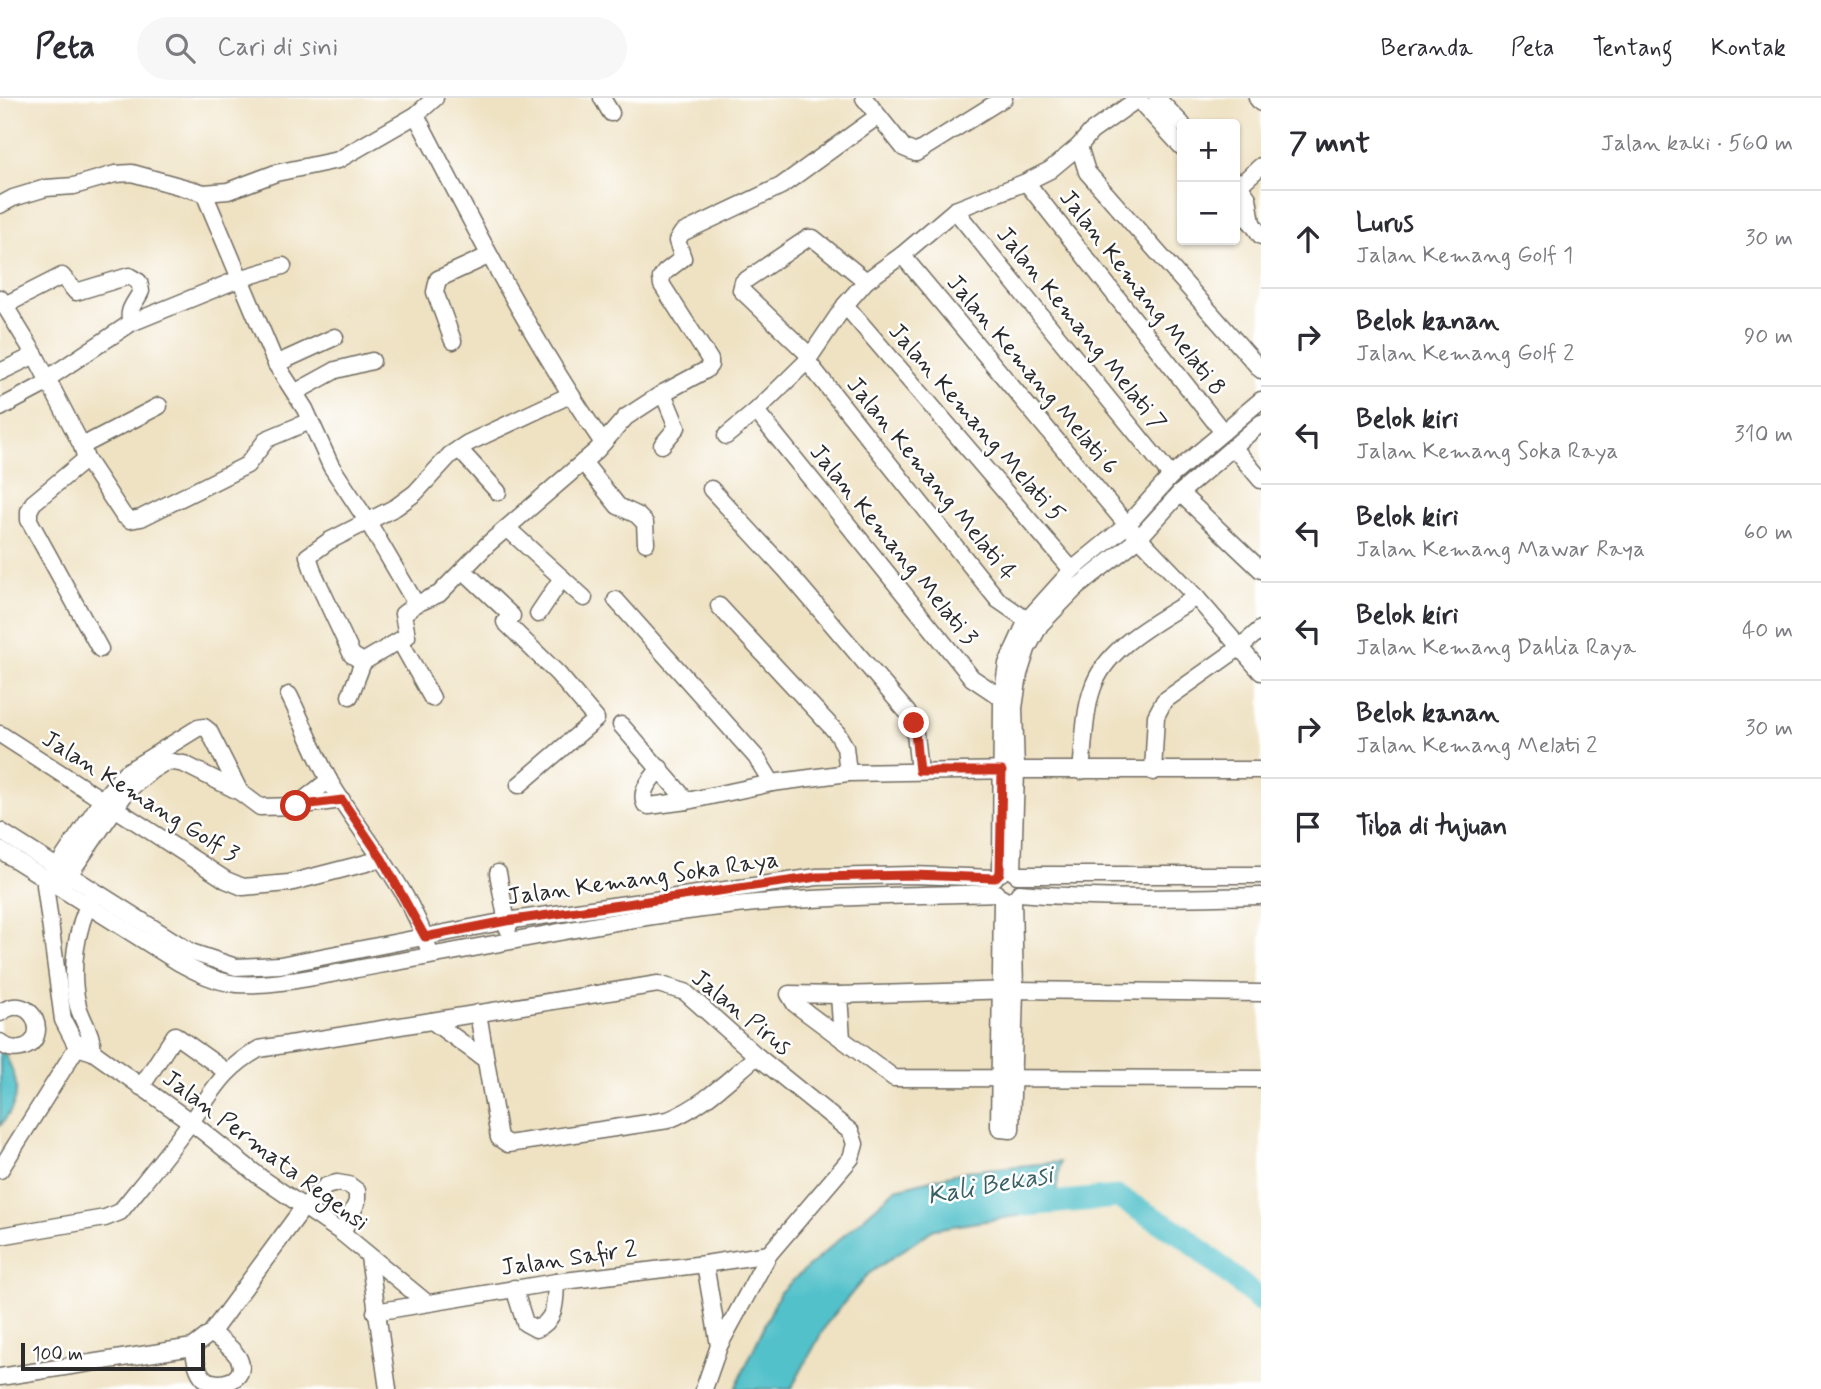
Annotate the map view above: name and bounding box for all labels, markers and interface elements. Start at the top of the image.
search box [137,17,627,80]
text: Peta [35,26,95,70]
icon: search [161,29,199,67]
text: Cari di sini [217,31,338,65]
text: Beranda [1381,33,1473,64]
text: Peta [1511,33,1554,64]
text: Tentang [1592,33,1673,64]
text: Kontak [1711,33,1786,64]
map controls [1177,119,1240,245]
button: + [1177,119,1240,182]
text: 7 mnt [1289,124,1370,163]
text: Jalan kaki · 560 m [1601,129,1793,159]
button: − [1177,182,1240,245]
street label: Jalan Kemang Melati 8 [1052,184,1232,402]
text: Lurus [1356,207,1414,241]
street label: Jalan Kemang Melati 7 [989,220,1173,438]
icon: ahead [1289,220,1327,258]
text: 30 m [1745,224,1793,254]
text: Jalan Kemang Golf 1 [1356,241,1573,271]
street label: Jalan Kemang Melati 6 [939,268,1125,482]
text: Belok kanan [1356,305,1499,339]
street label: Jalan Kemang Melati 5 [881,317,1071,529]
icon: right [1289,318,1327,356]
text: 90 m [1744,322,1793,352]
text: Jalan Kemang Golf 2 [1356,339,1574,369]
street label: Jalan Kemang Melati 4 [839,371,1023,587]
text: Belok kiri [1356,403,1458,437]
icon: left [1289,416,1327,454]
text: 310 m [1734,420,1793,450]
text: Jalan Kemang Soka Raya [1356,437,1618,467]
street label: Jalan Kemang Melati 3 [802,438,984,652]
text: Belok kiri [1356,501,1458,535]
icon: left [1289,514,1327,552]
text: 60 m [1744,518,1793,548]
text: Jalan Kemang Mawar Raya [1356,535,1645,565]
text: Belok kiri [1356,599,1458,633]
icon: left [1289,612,1327,650]
text: 40 m [1742,616,1793,646]
text: Jalan Kemang Dahlia Raya [1356,633,1636,663]
text: Belok kanan [1356,697,1499,731]
route end [898,707,929,738]
icon: right [1289,710,1327,748]
text: 30 m [1745,714,1793,744]
street label: Jalan Kemang Golf 3 [36,724,245,870]
text: Jalan Kemang Melati 2 [1356,731,1597,761]
route start [280,790,311,821]
icon: arrive [1289,808,1327,846]
text: Tiba di tujuan [1356,810,1507,844]
street label: Jalan Kemang Soka Raya [505,845,781,913]
street label: Jalan Pirus [685,963,797,1063]
street label: Jalan Permata Regensi [155,1063,374,1240]
water label: Kali Bekasi [925,1158,1058,1214]
street label: Jalan Safir 2 [499,1234,639,1284]
scale bar [21,1340,205,1372]
text: 100 m [32,1342,83,1367]

